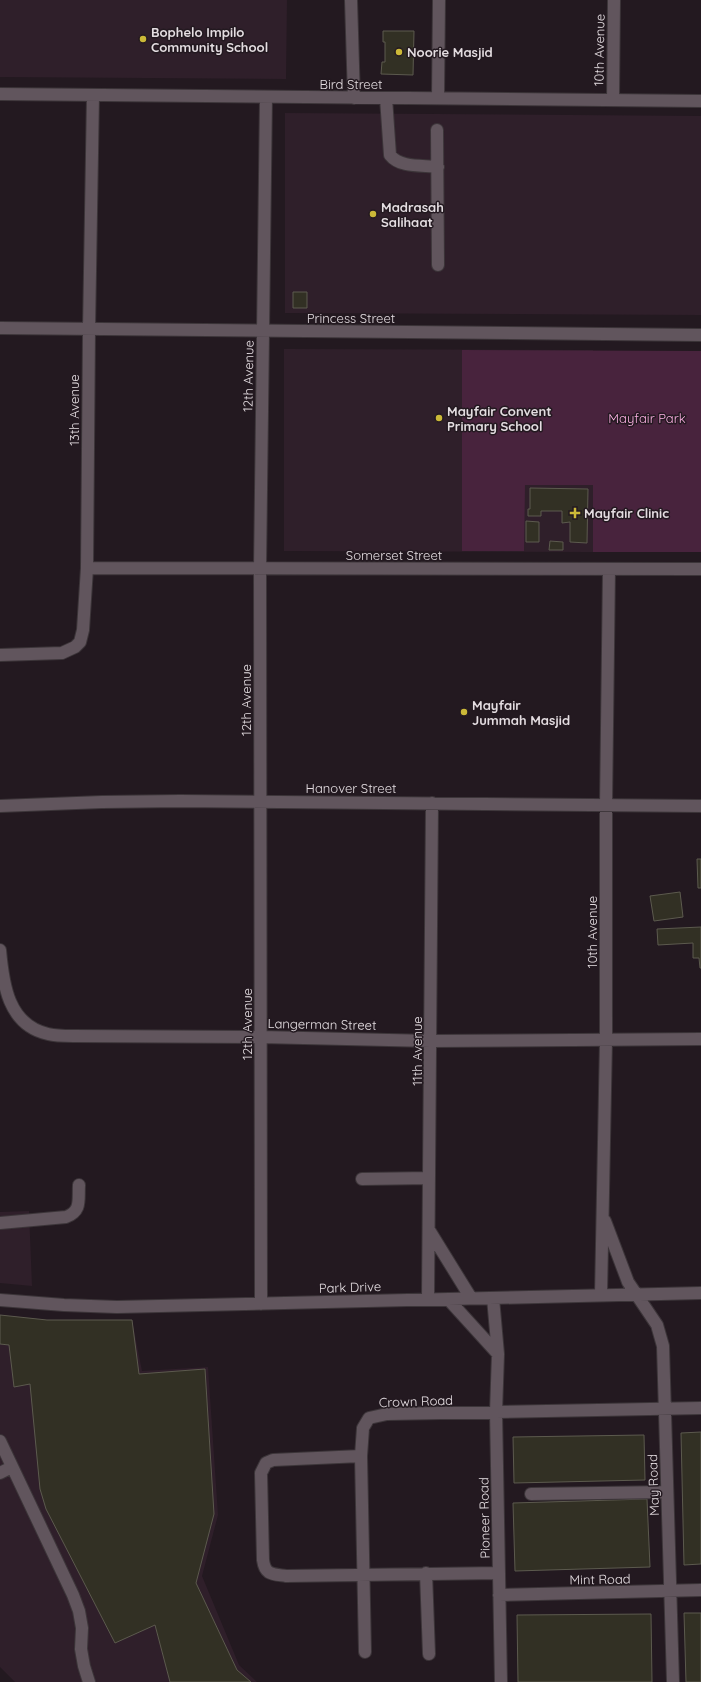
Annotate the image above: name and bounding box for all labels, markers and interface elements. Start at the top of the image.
street label: 10th Avenue [590,14,608,86]
place label: Bophelo Impilo Community School [151,24,268,55]
marker: Bophelo Impilo Community School [138,34,148,44]
place label: Noorie Masjid [407,44,493,60]
marker: Noorie Masjid [394,47,404,57]
street label: Bird Street [320,76,382,92]
place label: Madrasah Salihaat [381,199,444,230]
marker: Madrasah Salihaat [368,209,378,219]
street label: Princess Street [307,310,395,326]
street label: 12th Avenue [239,340,257,412]
street label: 13th Avenue [66,374,82,446]
place label: Mayfair Convent Primary School [447,403,552,434]
park label: Mayfair Park [608,410,686,426]
marker: Mayfair Convent Primary School [434,413,444,423]
place label: Mayfair Clinic [584,505,669,521]
marker: Mayfair Clinic [569,507,581,519]
street label: Somerset Street [346,547,442,563]
street label: 12th Avenue [238,664,254,736]
place label: Mayfair Jummah Masjid [472,697,570,728]
marker: Mayfair Jummah Masjid [459,707,469,717]
street label: Hanover Street [306,780,396,796]
street label: 10th Avenue [584,896,600,968]
street label: 12th Avenue [239,988,255,1060]
street label: Langerman Street [267,1015,377,1033]
street label: 11th Avenue [409,1016,425,1086]
street label: Park Drive [319,1278,381,1296]
street label: Crown Road [379,1392,453,1410]
street label: May Road [644,1454,662,1516]
street label: Pioneer Road [475,1477,493,1559]
street label: Mint Road [569,1570,631,1588]

